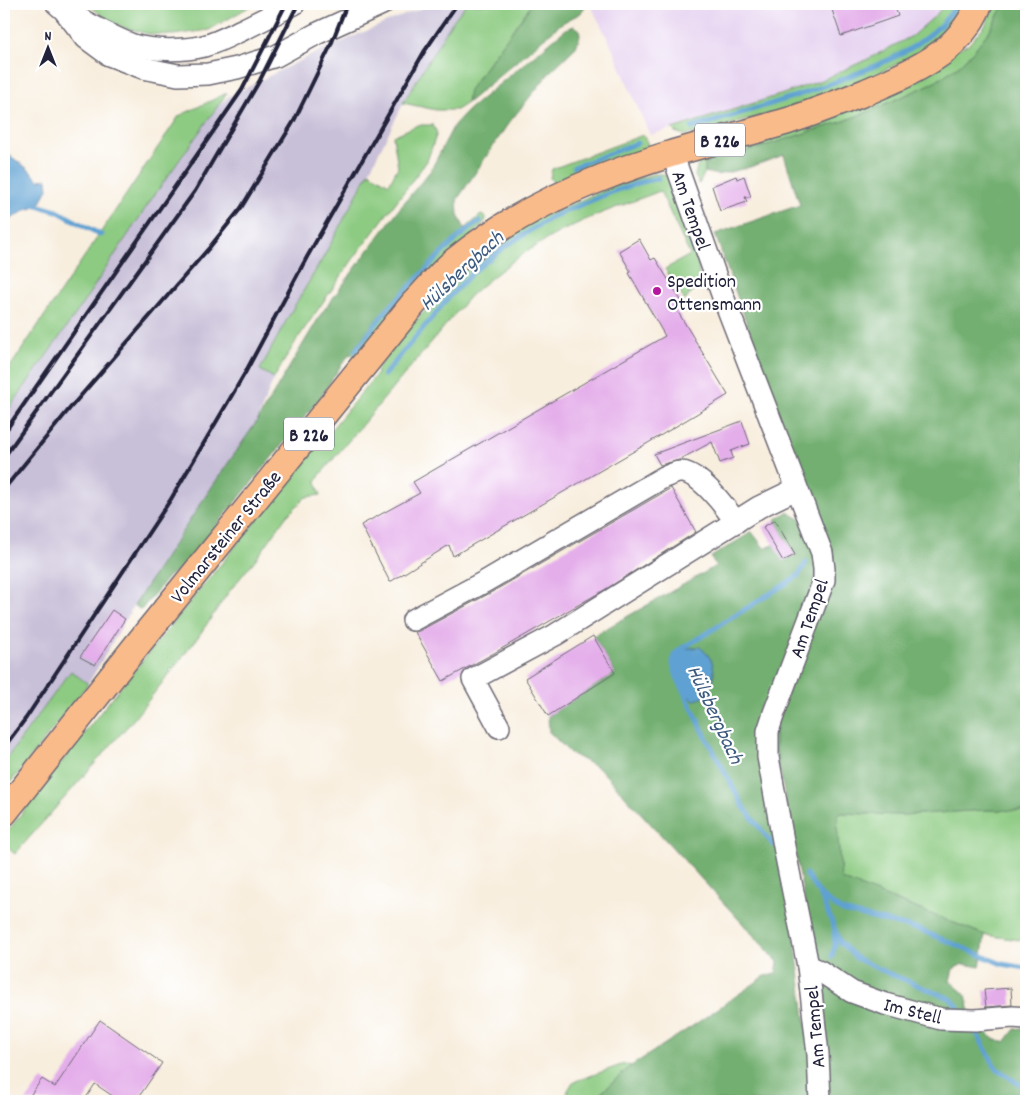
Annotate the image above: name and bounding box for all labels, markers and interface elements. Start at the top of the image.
north arrow [22,22,72,72]
text: N [45,27,52,47]
road number: B 226 [695,124,745,156]
street label: Am Tempel [662,167,716,255]
water label: Hülsbergbach [414,224,513,319]
place label: Spedition Ottensmann [667,269,761,320]
marker: Spedition Ottensmann [651,285,663,297]
road number: B 226 [284,418,334,450]
street label: Volmarsteiner Straße [165,465,290,610]
street label: Am Tempel [784,575,838,663]
water label: Hülsbergbach [677,661,750,771]
street label: Am Tempel [799,984,835,1069]
street label: Im Stell [880,992,945,1034]

